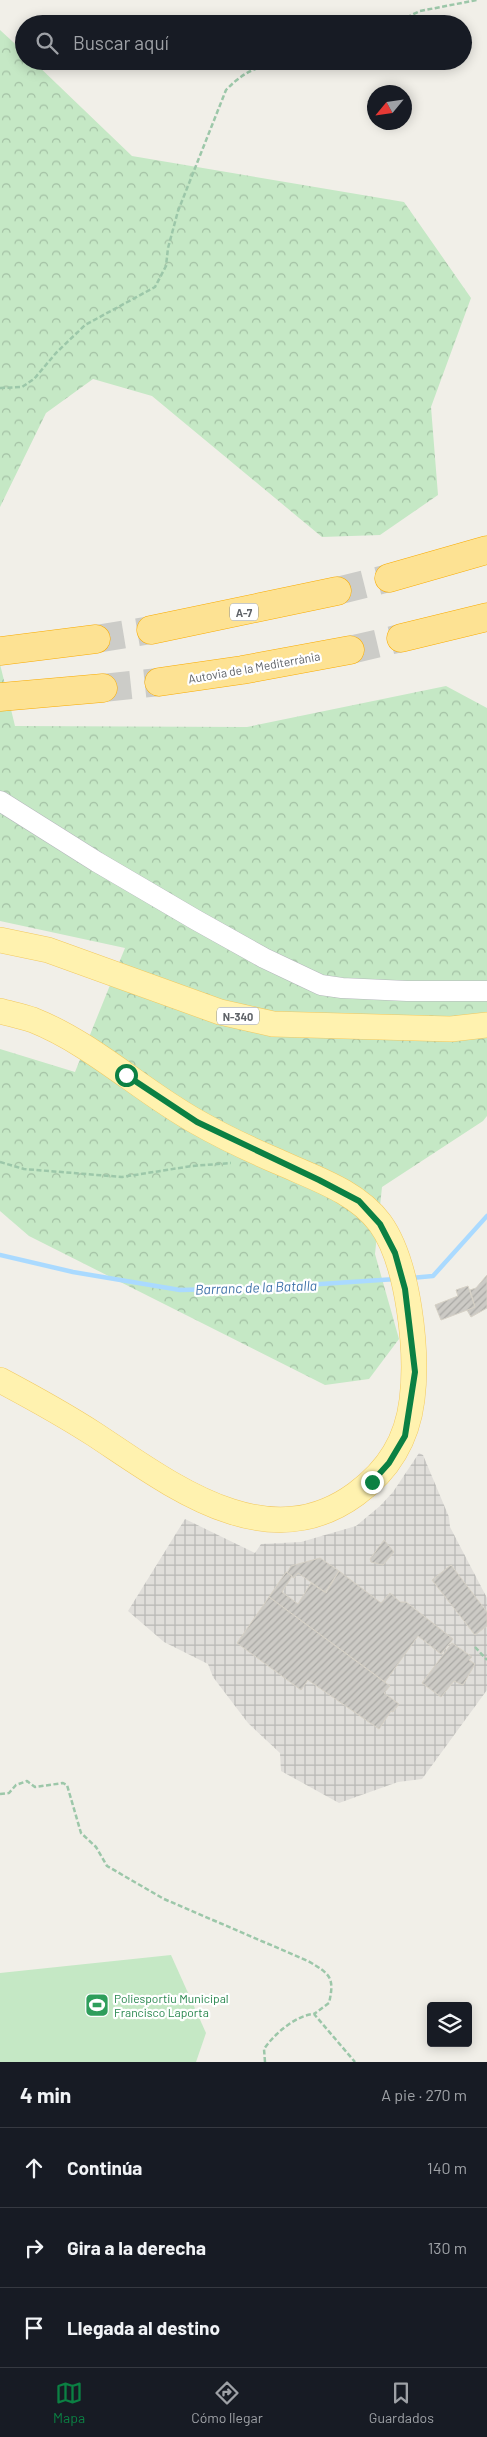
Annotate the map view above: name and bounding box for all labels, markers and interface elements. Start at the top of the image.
search box [15,15,472,70]
icon: search [33,29,61,57]
text: Buscar aquí [73,31,169,54]
north arrow [367,85,412,130]
road number: A-7 [230,604,258,620]
street label: Autovia de la Mediterrània [187,648,321,686]
road number: N-340 [217,1008,259,1024]
route start [115,1064,138,1087]
water label: Barranc de la Batalla [195,1276,317,1298]
route end [361,1471,384,1494]
place label: Poliesportiu Municipal Francisco Laporta [114,1991,229,2019]
sports icon: Poliesportiu Municipal Francisco Laporta [84,1992,110,2018]
map controls [427,2002,472,2047]
button: layers [427,2002,472,2047]
text: 4 min [20,2082,71,2107]
text: A pie · 270 m [381,2085,467,2104]
icon: ahead [20,2154,48,2182]
text: Continúa [67,2156,142,2179]
text: 140 m [427,2158,467,2177]
icon: right [20,2234,48,2262]
text: Gira a la derecha [67,2236,206,2259]
text: 130 m [428,2238,467,2257]
icon: arrive [20,2314,48,2342]
text: Llegada al destino [67,2316,220,2339]
tab: Mapa [53,2379,85,2426]
tab: Cómo llegar [191,2379,263,2426]
tab: Guardados [369,2379,434,2426]

